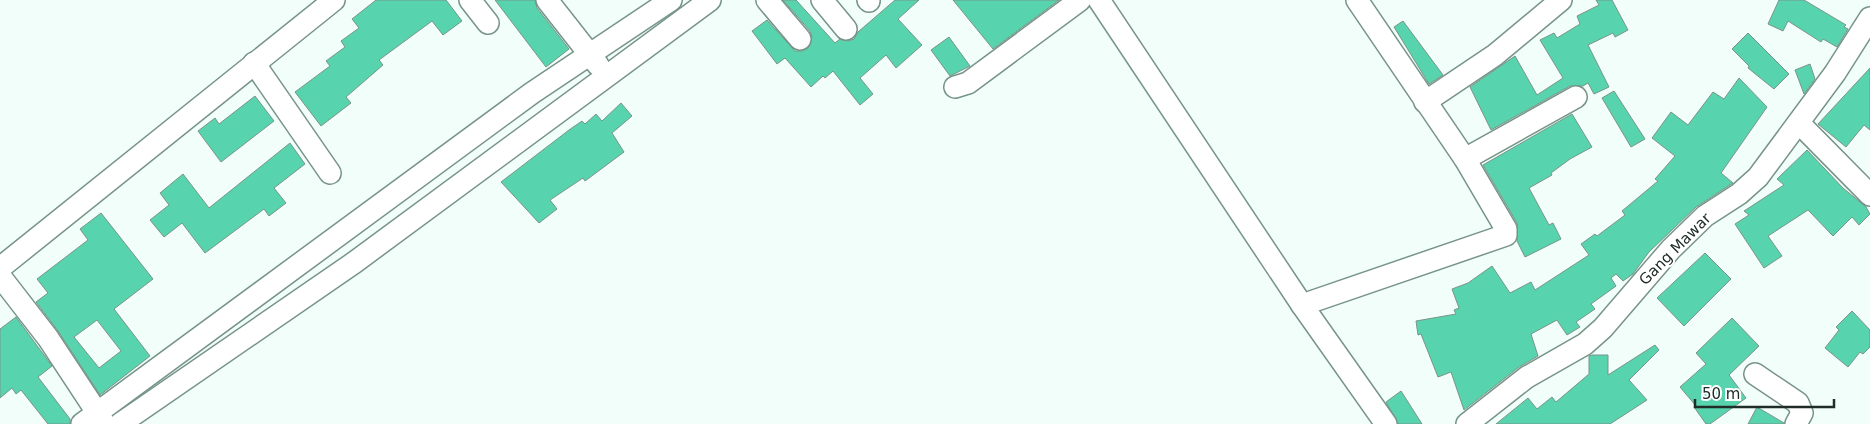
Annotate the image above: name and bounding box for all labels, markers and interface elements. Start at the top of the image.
street label: Gang Mawar [1635,209,1715,289]
scale bar [1695,376,1834,408]
text: 50 m [1702,385,1740,403]

